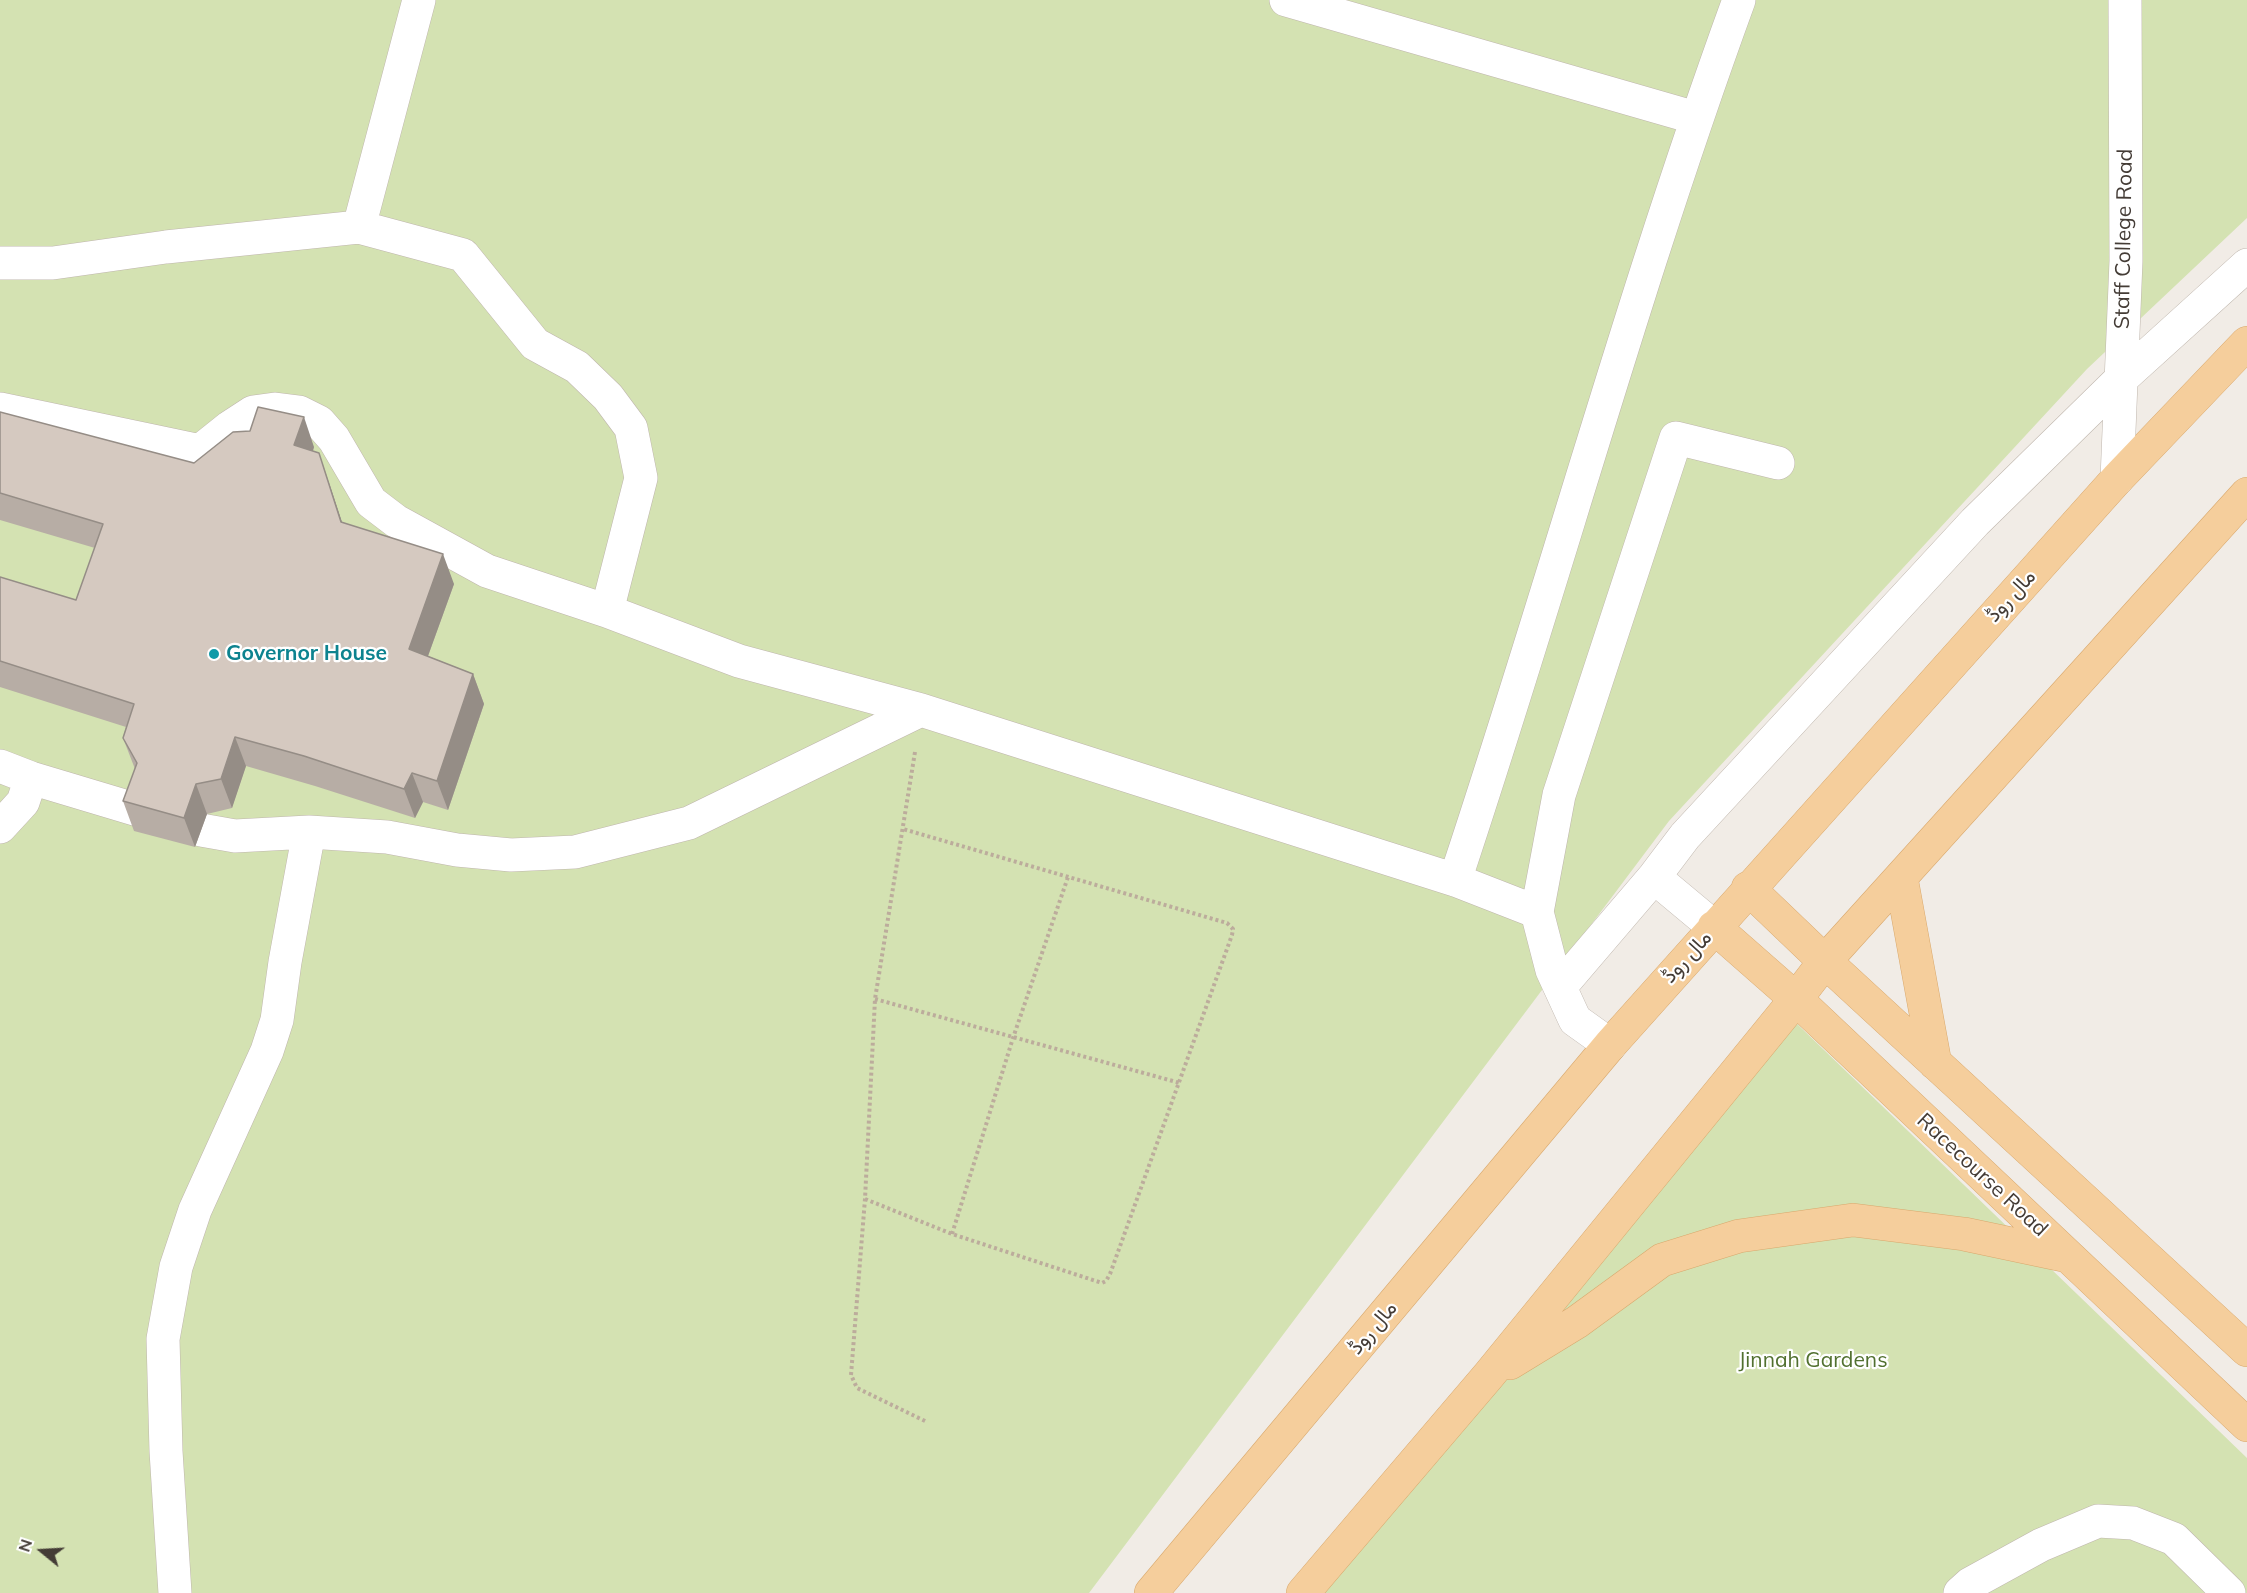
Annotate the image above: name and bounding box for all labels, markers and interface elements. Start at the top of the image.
street label: Staff College Road [2110,149,2138,329]
street label: مال روڈ [1981,565,2041,627]
place label: Governor House [226,641,387,667]
marker: Governor House [207,647,221,661]
street label: مال روڈ [1657,926,1717,988]
street label: Racecourse Road [1911,1108,2053,1242]
street label: مال روڈ [1343,1296,1403,1360]
park label: Jinnah Gardens [1738,1348,1888,1374]
north arrow [12,1521,72,1581]
text: N [14,1537,36,1554]

